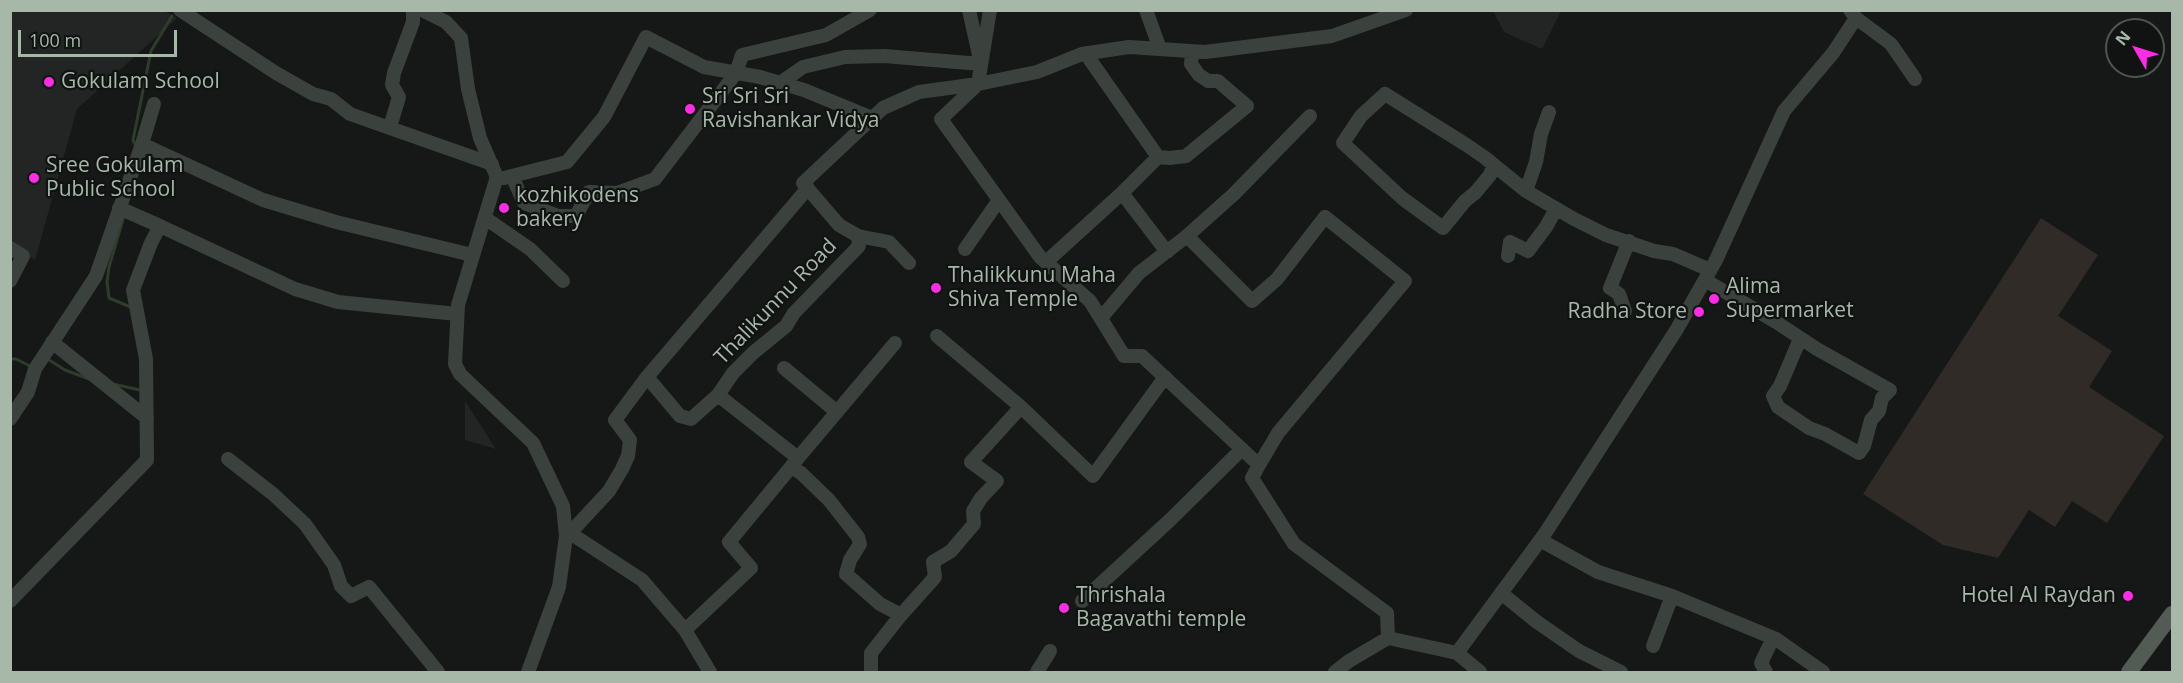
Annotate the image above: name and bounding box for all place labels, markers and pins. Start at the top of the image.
place label: Gokulam School [61,69,220,95]
marker: Gokulam School [42,75,56,89]
place label: Sri Sri Sri Ravishankar Vidya [702,84,879,134]
marker: Sri Sri Sri Ravishankar Vidya [683,102,697,116]
place label: Sree Gokulam Public School [46,153,183,203]
marker: Sree Gokulam Public School [27,171,41,185]
place label: kozhikodens bakery [516,183,639,233]
marker: kozhikodens bakery [497,201,511,215]
place label: Thalikkunu Maha Shiva Temple [948,263,1116,313]
place label: Alima Supermarket [1726,274,1854,324]
marker: Thalikkunu Maha Shiva Temple [929,281,943,295]
marker: Alima Supermarket [1707,292,1721,306]
place label: Radha Store [1568,299,1687,325]
marker: Radha Store [1692,305,1706,319]
place label: Thrishala Bagavathi temple [1076,583,1246,633]
place label: Hotel Al Raydan [1961,583,2116,609]
marker: Hotel Al Raydan [2121,589,2135,603]
marker: Thrishala Bagavathi temple [1057,601,1071,615]

